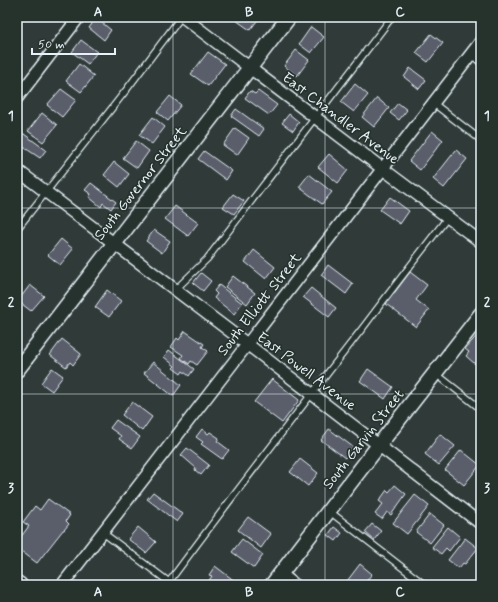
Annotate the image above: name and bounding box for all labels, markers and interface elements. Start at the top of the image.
text: A [94,4,102,21]
text: B [245,4,254,21]
text: C [395,4,405,21]
scale bar [32,30,115,56]
text: 50 m [38,37,65,53]
street label: East Chandler Avenue [278,68,403,169]
text: 1 [8,108,14,125]
text: 1 [484,108,490,125]
street label: South Governor Street [90,122,192,245]
street label: South Elliott Street [213,249,306,360]
text: 2 [8,294,15,311]
text: 2 [484,294,491,311]
street label: East Powell Avenue [253,328,360,416]
street label: South Garvin Street [318,385,409,494]
text: 3 [8,480,14,497]
text: 3 [484,480,490,497]
text: A [94,584,102,601]
text: B [245,584,254,601]
text: C [395,584,405,601]

